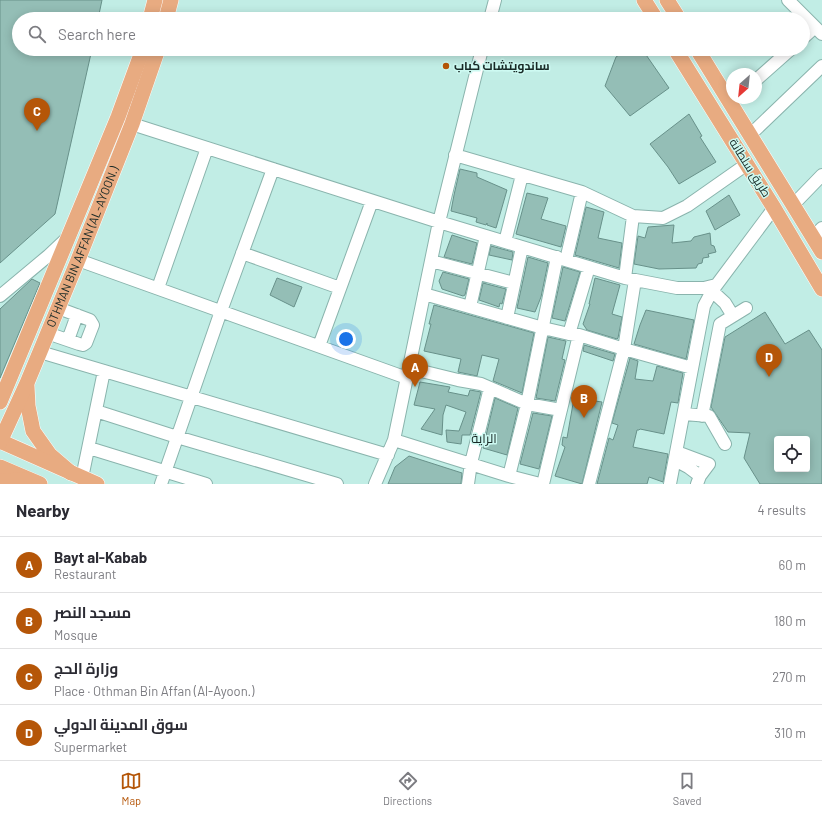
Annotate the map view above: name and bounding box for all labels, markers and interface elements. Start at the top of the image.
search box [12,12,810,56]
icon: search [26,23,48,45]
text: Search here [58,25,136,43]
place label: ساندويتشات كباب [454,58,550,74]
marker: ساندويتشات كباب [441,61,451,71]
north arrow [726,68,762,104]
pin: C [24,98,50,131]
street label: طريق سلطانة [727,136,774,200]
street label: OTHMAN BIN AFFAN (AL-AYOON.) [43,163,121,329]
your location [336,329,356,349]
pin: D [756,344,782,377]
pin: A [402,354,428,387]
pin: B [571,385,597,418]
district label: الراية [471,430,497,446]
map controls [774,436,810,472]
button: locate [774,436,810,472]
text: Nearby [16,500,70,520]
text: 4 results [758,502,806,518]
text: Bayt al-Kabab [54,548,147,566]
text: A [25,557,33,573]
text: 60 m [779,557,806,573]
text: Restaurant [54,566,116,582]
text: مسجد النصر [54,603,131,621]
text: B [25,613,33,629]
text: 180 m [774,613,806,629]
text: Mosque [54,627,98,643]
text: وزارة الحج [54,659,118,677]
text: C [25,669,33,685]
text: 270 m [772,669,806,685]
text: Place · Othman Bin Affan (Al-Ayoon.) [54,683,254,699]
text: سوق المدينة الدولي [54,715,188,733]
text: D [25,725,33,741]
text: 310 m [774,725,806,741]
text: Supermarket [54,739,127,755]
tab: Map [120,770,142,807]
tab: Directions [383,770,432,807]
tab: Saved [673,770,702,807]

